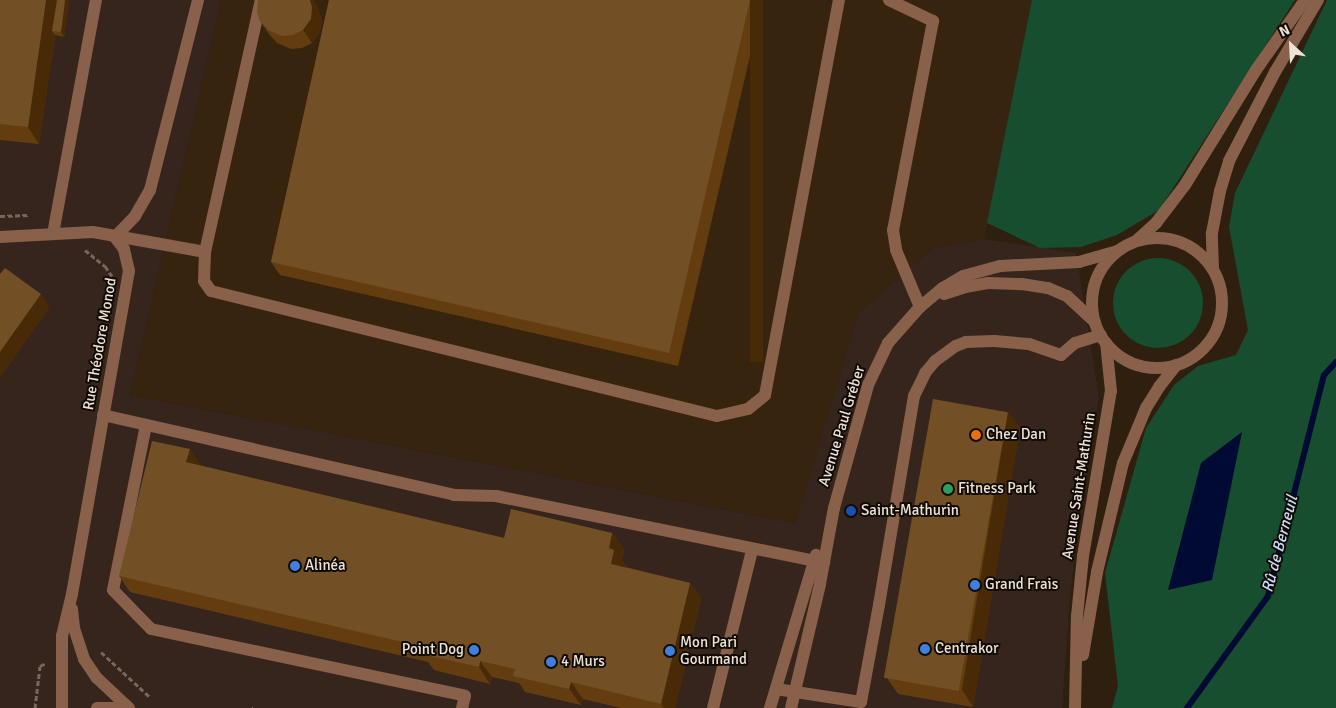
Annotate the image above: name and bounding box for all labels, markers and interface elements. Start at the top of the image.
north arrow [1266,20,1316,70]
text: N [1276,21,1292,41]
street label: Rue Théodore Monod [79,276,121,412]
street label: Avenue Paul Gréber [815,363,869,489]
street label: Avenue Saint-Mathurin [1059,411,1099,561]
place label: Chez Dan [986,426,1046,444]
marker: Chez Dan [970,429,982,441]
place label: Fitness Park [958,480,1036,498]
marker: Fitness Park [942,483,954,495]
water label: Rû de Berneuil [1258,493,1302,595]
place label: Saint-Mathurin [861,502,959,520]
marker: Saint-Mathurin [845,505,857,517]
place label: Alinéa [305,557,346,575]
marker: Alinéa [289,560,301,572]
place label: Grand Frais [985,576,1058,594]
marker: Grand Frais [969,579,981,591]
place label: Mon Pari Gourmand [680,633,747,668]
place label: Centrakor [935,640,998,658]
place label: Point Dog [402,641,464,659]
marker: Centrakor [919,643,931,655]
marker: Point Dog [468,644,480,656]
marker: Mon Pari Gourmand [664,645,676,657]
place label: 4 Murs [561,653,605,671]
marker: 4 Murs [545,656,557,668]

